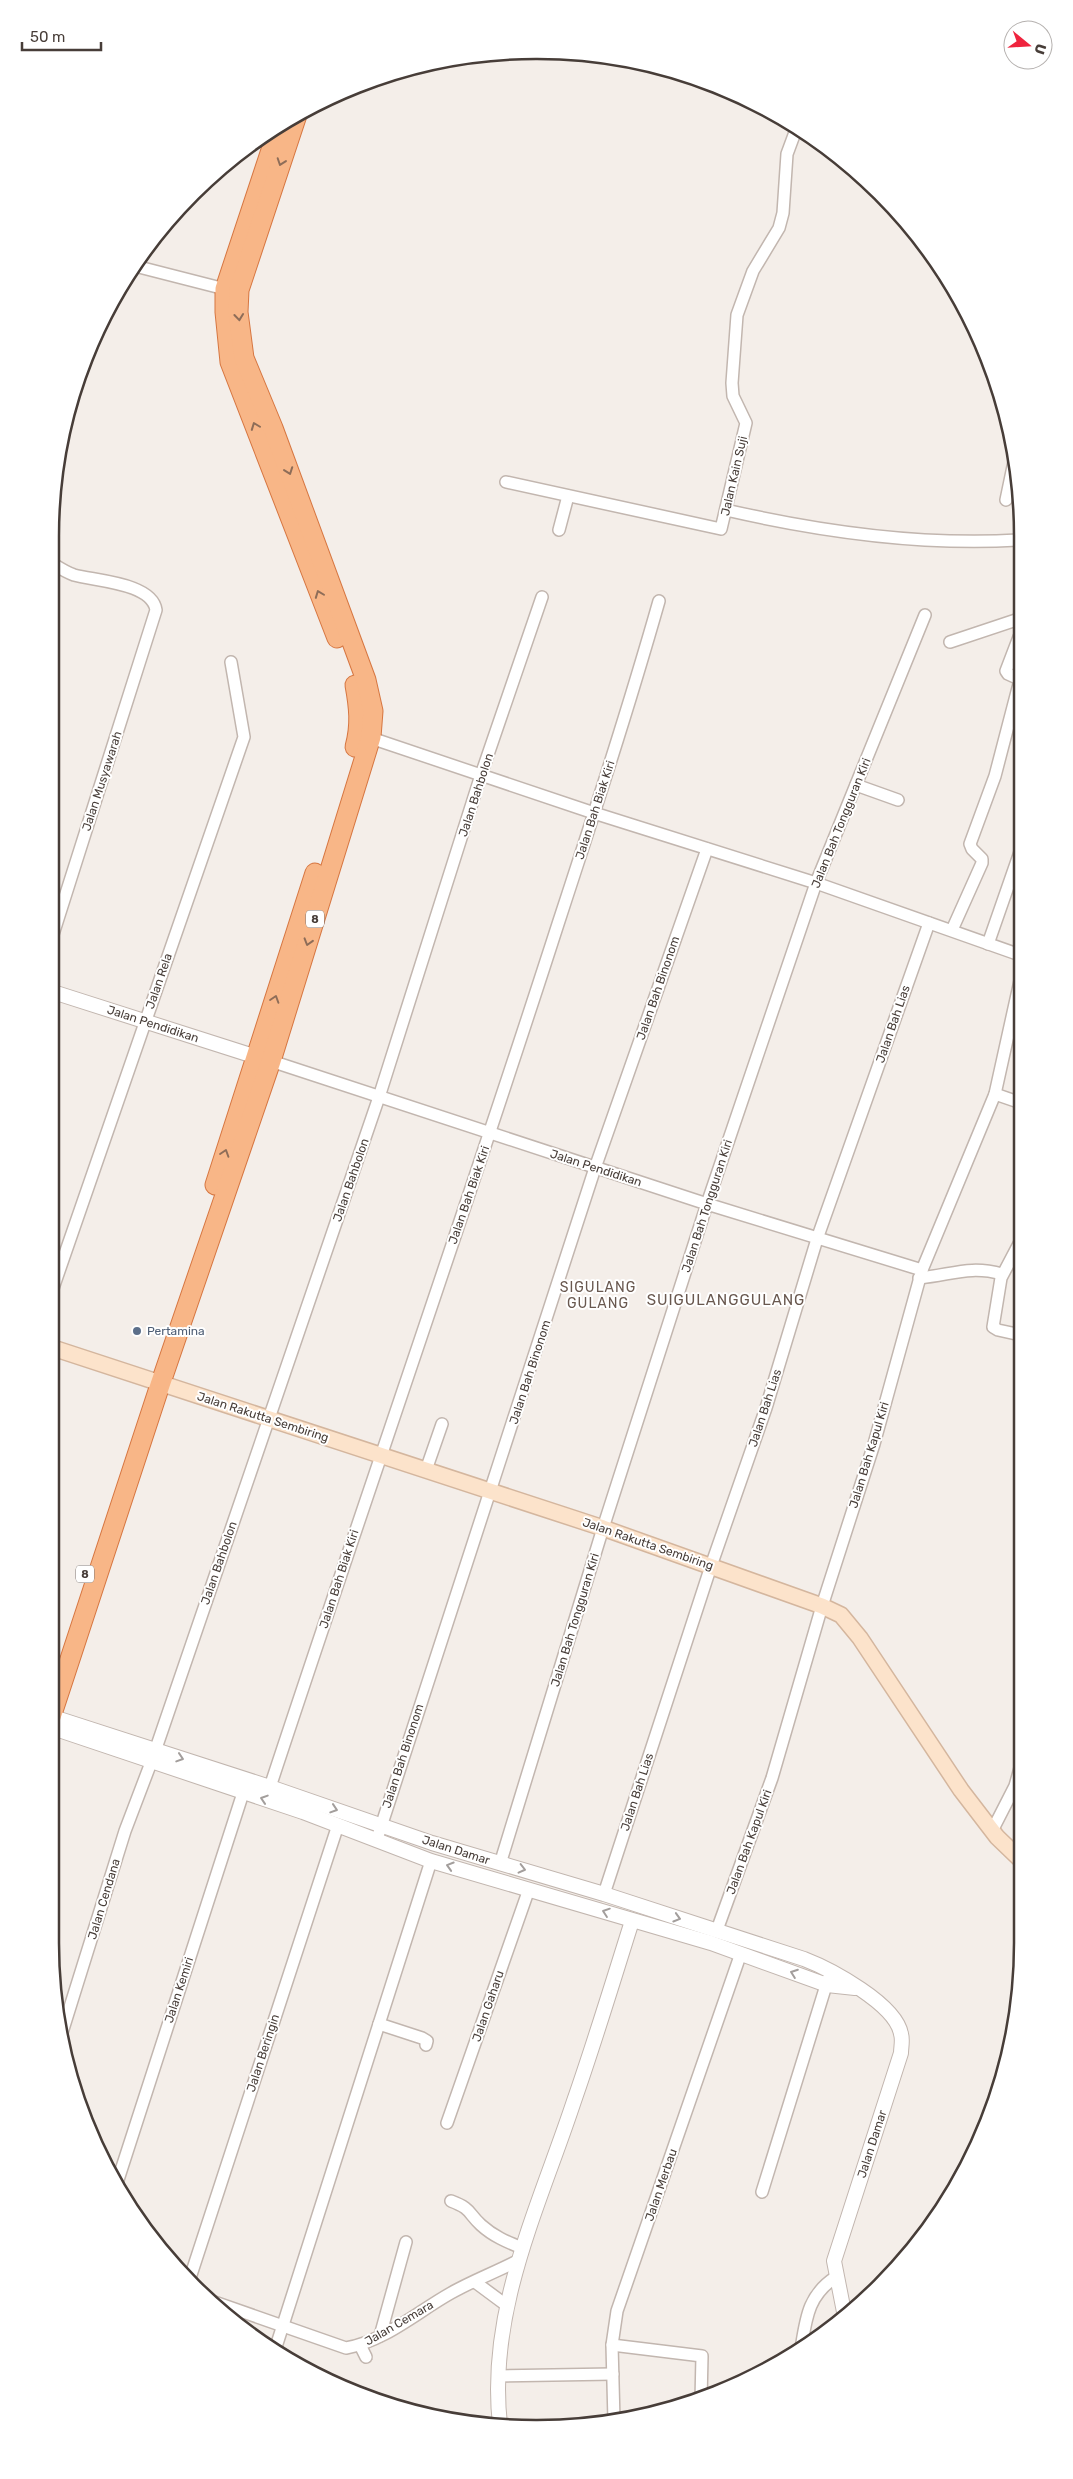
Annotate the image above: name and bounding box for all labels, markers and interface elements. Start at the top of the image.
scale bar [22,20,101,52]
north arrow [1003,20,1053,70]
text: 50 m [30,28,65,46]
text: U [1030,41,1050,56]
one-way arrow [277,157,287,165]
one-way arrow [233,314,244,322]
one-way arrow [250,422,261,431]
street label: Jalan Kain Suji [718,435,750,517]
one-way arrow [283,466,293,475]
one-way arrow [315,590,325,598]
street label: Jalan Musyawarah [79,729,125,833]
street label: Jalan Bahbolon [456,751,496,839]
street label: Jalan Bah Tongguran Kiri [808,756,874,890]
street label: Jalan Bah Biak Kiri [572,759,618,861]
road number: 8 [306,911,324,928]
street label: Jalan Bah Binonom [634,934,682,1042]
one-way arrow [303,937,313,945]
street label: Jalan Rela [143,951,175,1011]
street label: Jalan Bah Lias [873,983,913,1065]
one-way arrow [270,995,280,1004]
street label: Jalan Pendidikan [105,1003,201,1045]
street label: Jalan Bahbolon [330,1137,372,1223]
street label: Jalan Bah Tongguran Kiri [679,1138,735,1274]
street label: Jalan Bah Biak Kiri [446,1144,492,1246]
street label: Jalan Pendidikan [548,1147,644,1189]
one-way arrow [220,1150,230,1158]
district label: SIGULANG GULANG [560,1279,636,1312]
district label: SUIGULANGGULANG [647,1291,805,1309]
street label: Jalan Bah Binonom [507,1318,553,1426]
place label: Pertamina [147,1324,205,1338]
marker: Pertamina [131,1325,143,1337]
street label: Jalan Bah Lias [746,1367,784,1449]
street label: Jalan Rakutta Sembiring [195,1389,331,1445]
street label: Jalan Bah Kapul Kiri [846,1400,892,1510]
street label: Jalan Rakutta Sembiring [581,1515,715,1573]
street label: Jalan Bahbolon [198,1520,240,1606]
street label: Jalan Bah Biak Kiri [316,1528,362,1630]
street label: Jalan Bah Tongguran Kiri [548,1551,602,1688]
road number: 8 [76,1566,94,1582]
street label: Jalan Bah Binonom [380,1702,426,1810]
street label: Jalan Bah Lias [618,1751,656,1833]
one-way arrow [175,1752,183,1762]
street label: Jalan Bah Kapul Kiri [724,1788,774,1896]
one-way arrow [261,1795,269,1805]
one-way arrow [329,1803,338,1813]
street label: Jalan Damar [420,1832,492,1868]
street label: Jalan Cendana [85,1857,123,1941]
one-way arrow [446,1862,455,1872]
one-way arrow [517,1864,525,1874]
one-way arrow [602,1908,611,1918]
one-way arrow [672,1912,681,1922]
street label: Jalan Kemiri [162,1955,196,2025]
street label: Jalan Gaharu [469,1969,507,2043]
one-way arrow [790,1969,799,1979]
street label: Jalan Beringin [244,2012,282,2094]
street label: Jalan Damar [854,2108,890,2180]
street label: Jalan Merbau [642,2147,680,2223]
street label: Jalan Cemara [362,2298,436,2348]

